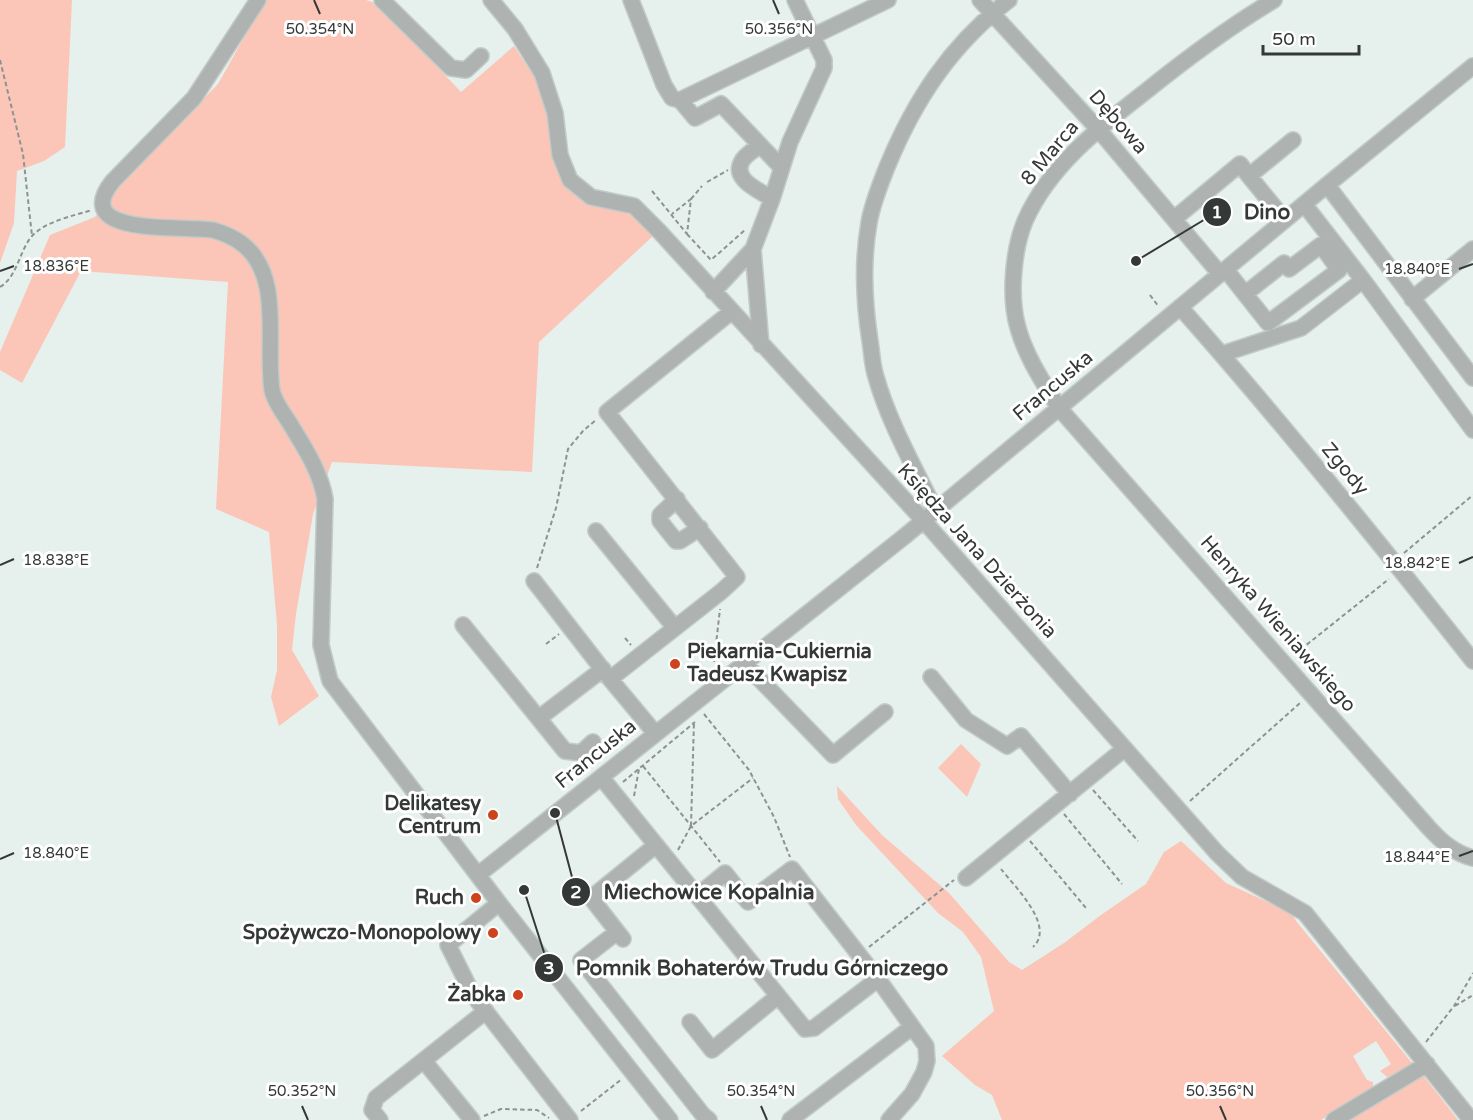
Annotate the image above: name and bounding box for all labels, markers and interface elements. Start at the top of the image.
scale bar [1263,18,1359,56]
text: 50.354°N [286,20,354,38]
text: 50.356°N [745,20,813,38]
text: 50 m [1272,28,1316,50]
street label: Dębowa [1084,85,1152,159]
street label: 8 Marca [1016,116,1084,190]
callout: Dino [1202,192,1302,231]
text: Dino [1244,200,1290,225]
text: 1 [1211,201,1223,223]
text: 18.836°E [23,257,89,275]
text: 18.840°E [1384,260,1450,278]
street label: Francuska [1008,346,1098,426]
street label: Zgody [1316,438,1374,500]
street label: Księdza Jana Dzierżonia [892,459,1062,643]
street label: Henryka Wieniawskiego [1195,531,1361,717]
text: 18.838°E [23,551,89,569]
text: 18.842°E [1384,554,1450,572]
place label: Piekarnia-Cukiernia Tadeusz Kwapisz [686,640,872,687]
marker: Piekarnia-Cukiernia Tadeusz Kwapisz [668,657,682,671]
street label: Francuska [551,714,641,794]
place label: Delikatesy Centrum [384,792,481,839]
marker: Delikatesy Centrum [486,808,500,822]
text: 18.840°E [23,844,89,862]
text: 18.844°E [1384,848,1450,866]
callout: Miechowice Kopalnia [561,872,826,911]
text: Miechowice Kopalnia [603,880,815,905]
text: 2 [570,881,582,903]
place label: Ruch [415,886,464,910]
marker: Ruch [469,891,483,905]
place label: Spożywczo-Monopolowy [243,921,481,945]
marker: Spożywczo-Monopolowy [486,926,500,940]
callout: Pomnik Bohaterów Trudu Górniczego [534,948,961,987]
text: Pomnik Bohaterów Trudu Górniczego [576,956,949,981]
text: 3 [543,957,555,979]
place label: Żabka [447,982,506,1007]
marker: Żabka [511,988,525,1002]
text: 50.352°N [268,1082,336,1100]
text: 50.354°N [727,1082,795,1100]
text: 50.356°N [1186,1082,1254,1100]

